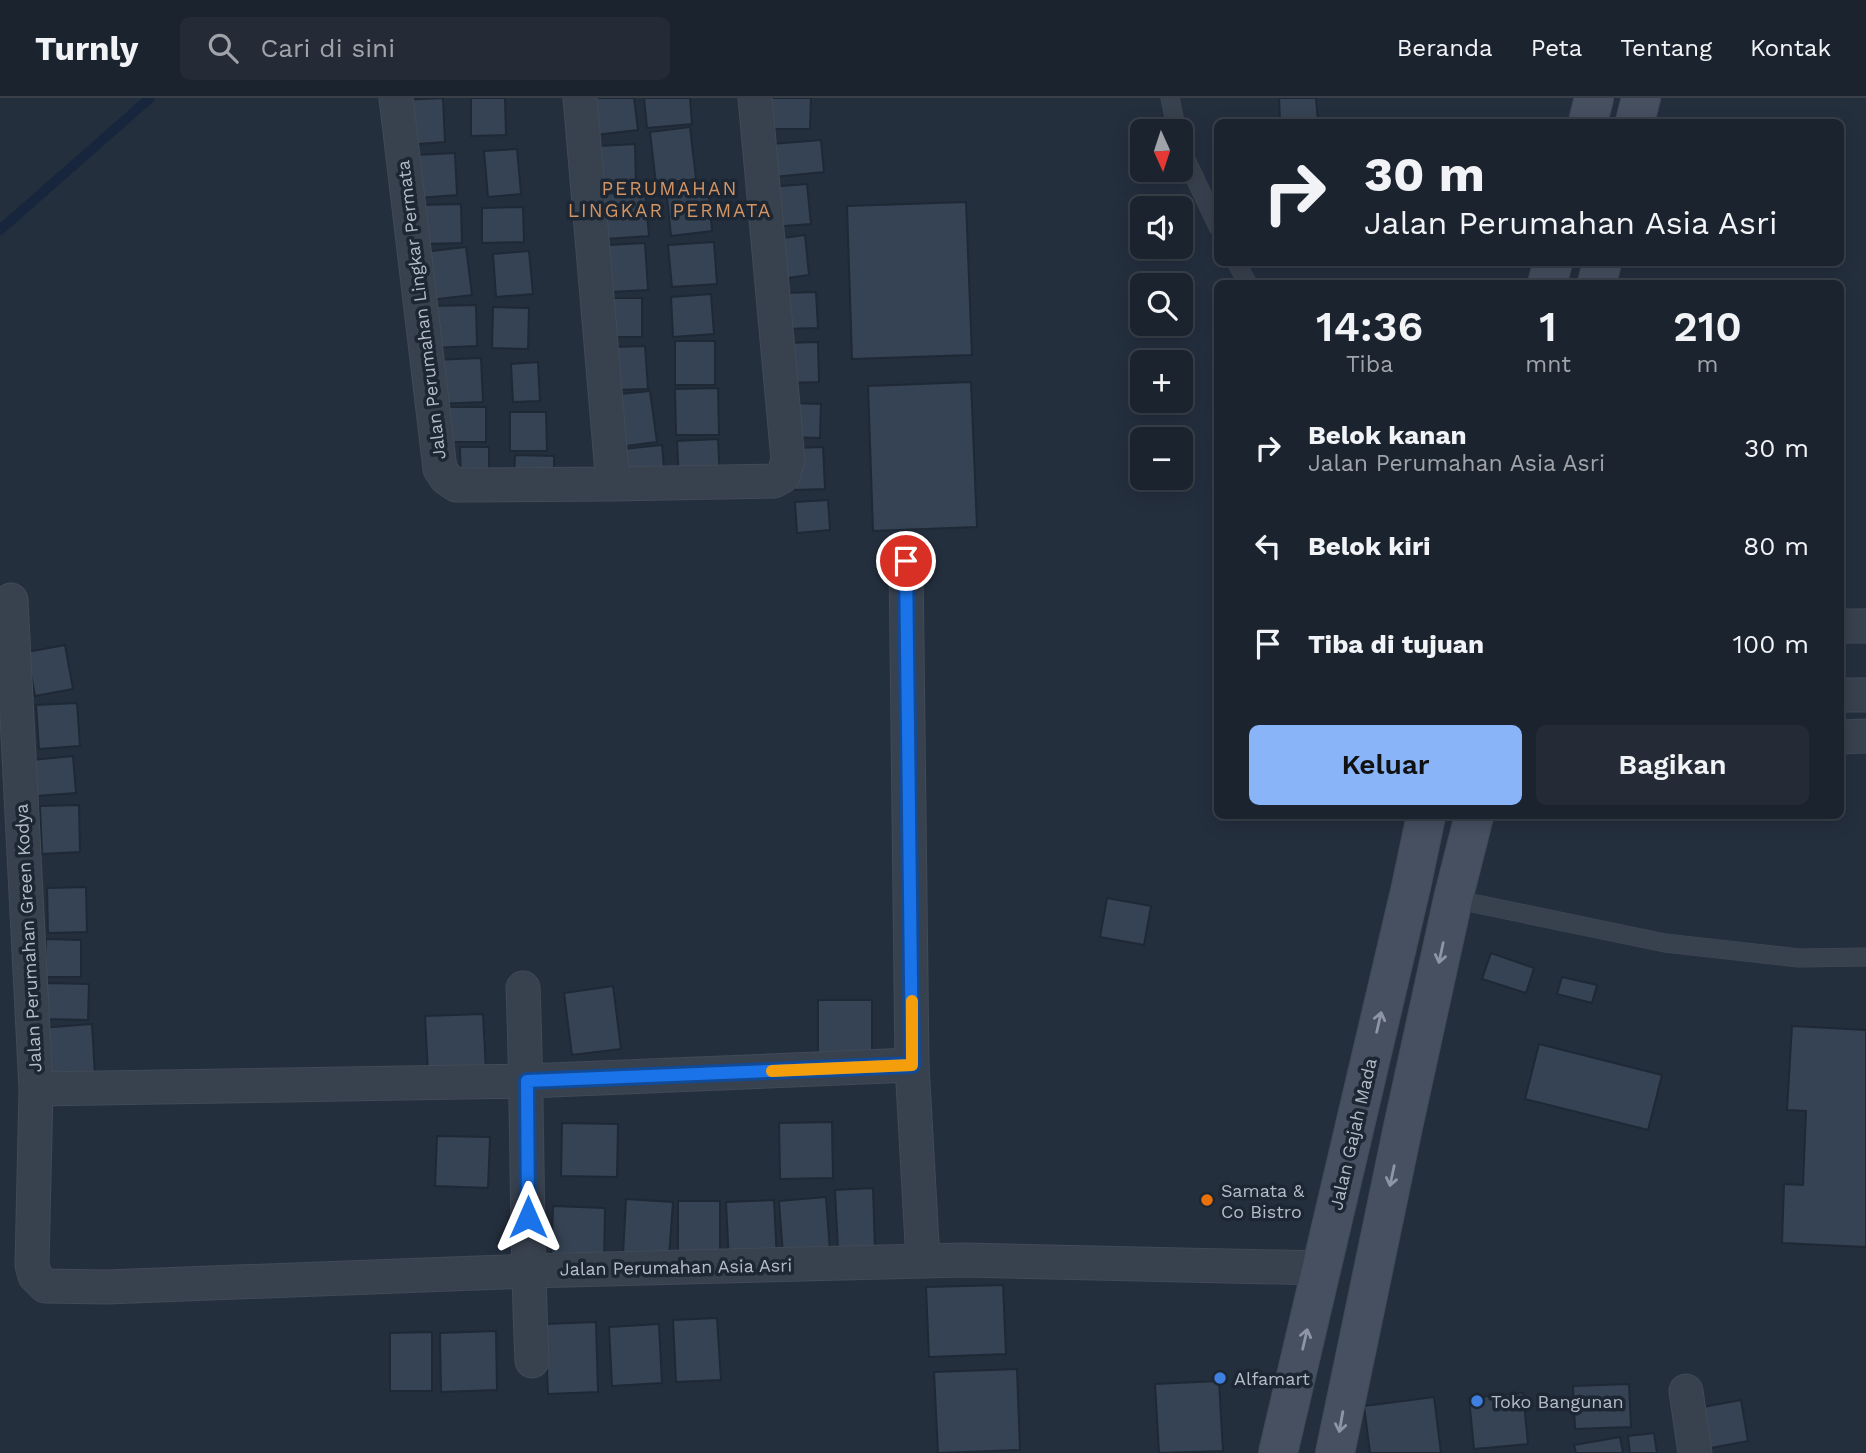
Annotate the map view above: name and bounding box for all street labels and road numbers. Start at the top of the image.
street label: Jalan Perumahan Lingkar Permata [392,159,450,461]
street label: Jalan Perumahan Green Kodya [10,803,46,1073]
street label: Jalan Gajah Mada [1325,1056,1381,1212]
street label: Jalan Perumahan Asia Asri [560,1254,792,1280]

